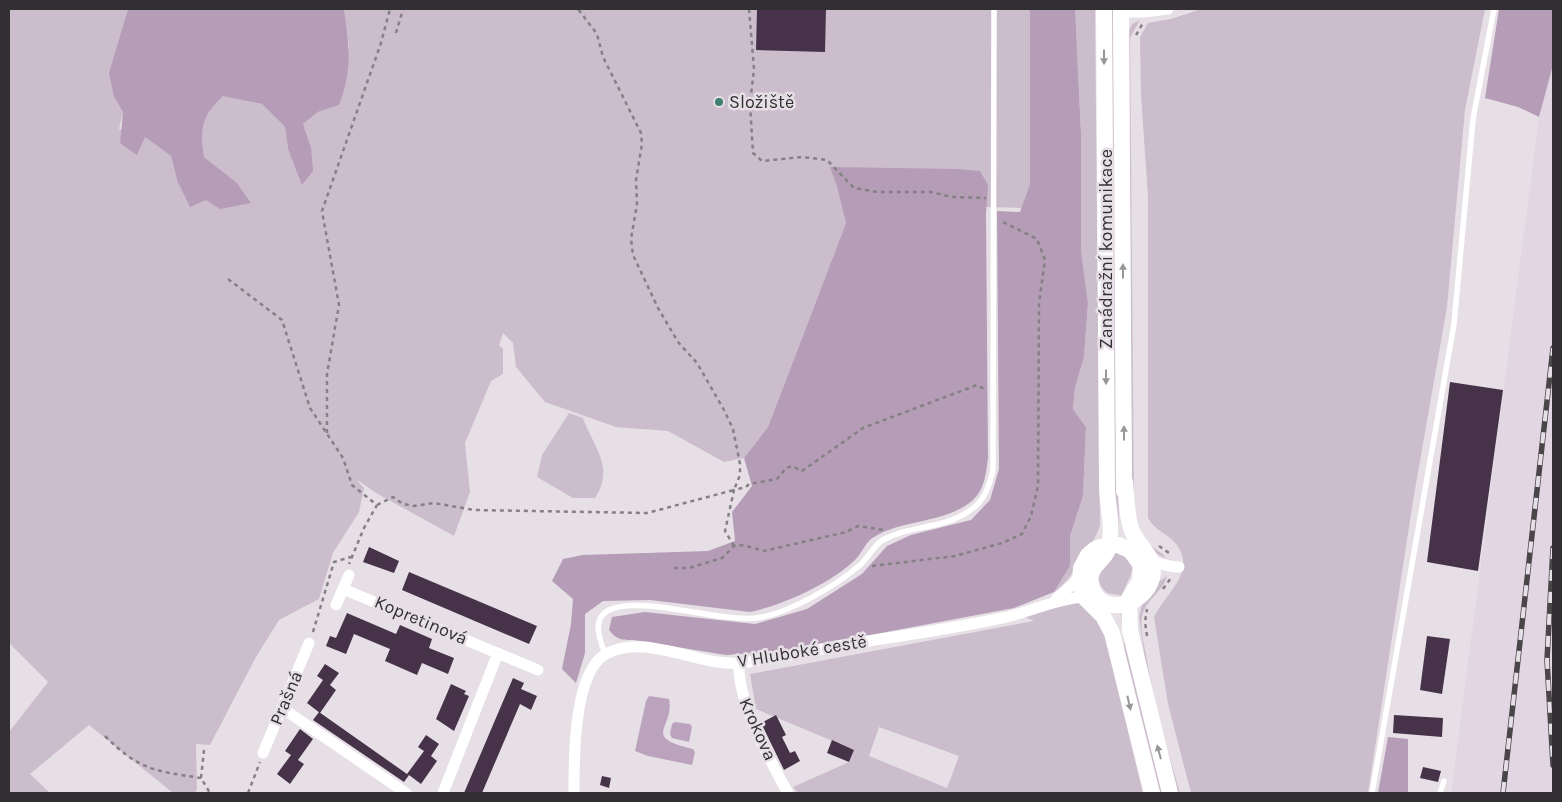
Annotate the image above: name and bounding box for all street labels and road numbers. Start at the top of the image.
street label: Zanádražní komunikace [1095,149,1117,349]
street label: Kopretinová [371,591,471,649]
street label: V Hluboké cestě [736,630,868,672]
street label: Prašná [265,668,307,728]
street label: Krokova [734,694,782,764]

